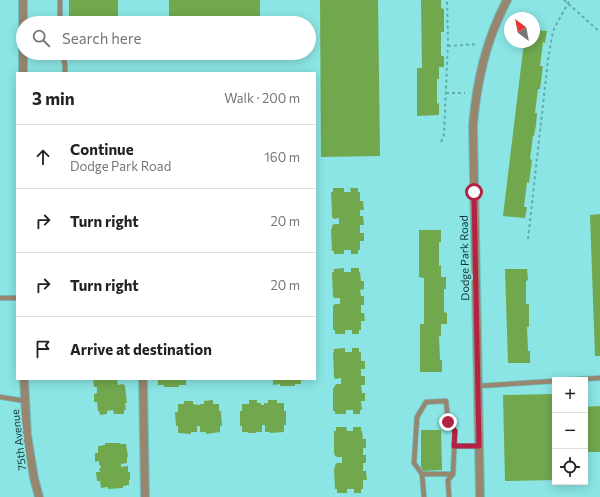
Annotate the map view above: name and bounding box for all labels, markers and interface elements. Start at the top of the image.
north arrow [504,12,540,48]
search box [16,16,316,60]
icon: search [30,27,52,49]
text: Search here [62,29,141,47]
text: 3 min [32,88,75,109]
text: Walk · 200 m [224,90,300,106]
text: Continue [70,140,134,158]
icon: ahead [32,146,54,168]
text: 160 m [264,149,300,165]
text: Dodge Park Road [70,158,171,174]
route start [465,183,483,201]
icon: right [32,210,54,232]
text: Turn right [70,212,139,230]
text: 20 m [271,213,300,229]
street label: Dodge Park Road [457,215,471,301]
icon: right [32,274,54,296]
text: Turn right [70,276,139,294]
text: 20 m [271,277,300,293]
icon: arrive [32,338,54,360]
text: Arrive at destination [70,340,212,358]
map controls [552,377,588,485]
button: + [552,377,588,413]
street label: 75th Avenue [8,408,28,471]
route end [439,413,457,431]
button: − [552,413,588,449]
button: locate [552,449,588,485]

